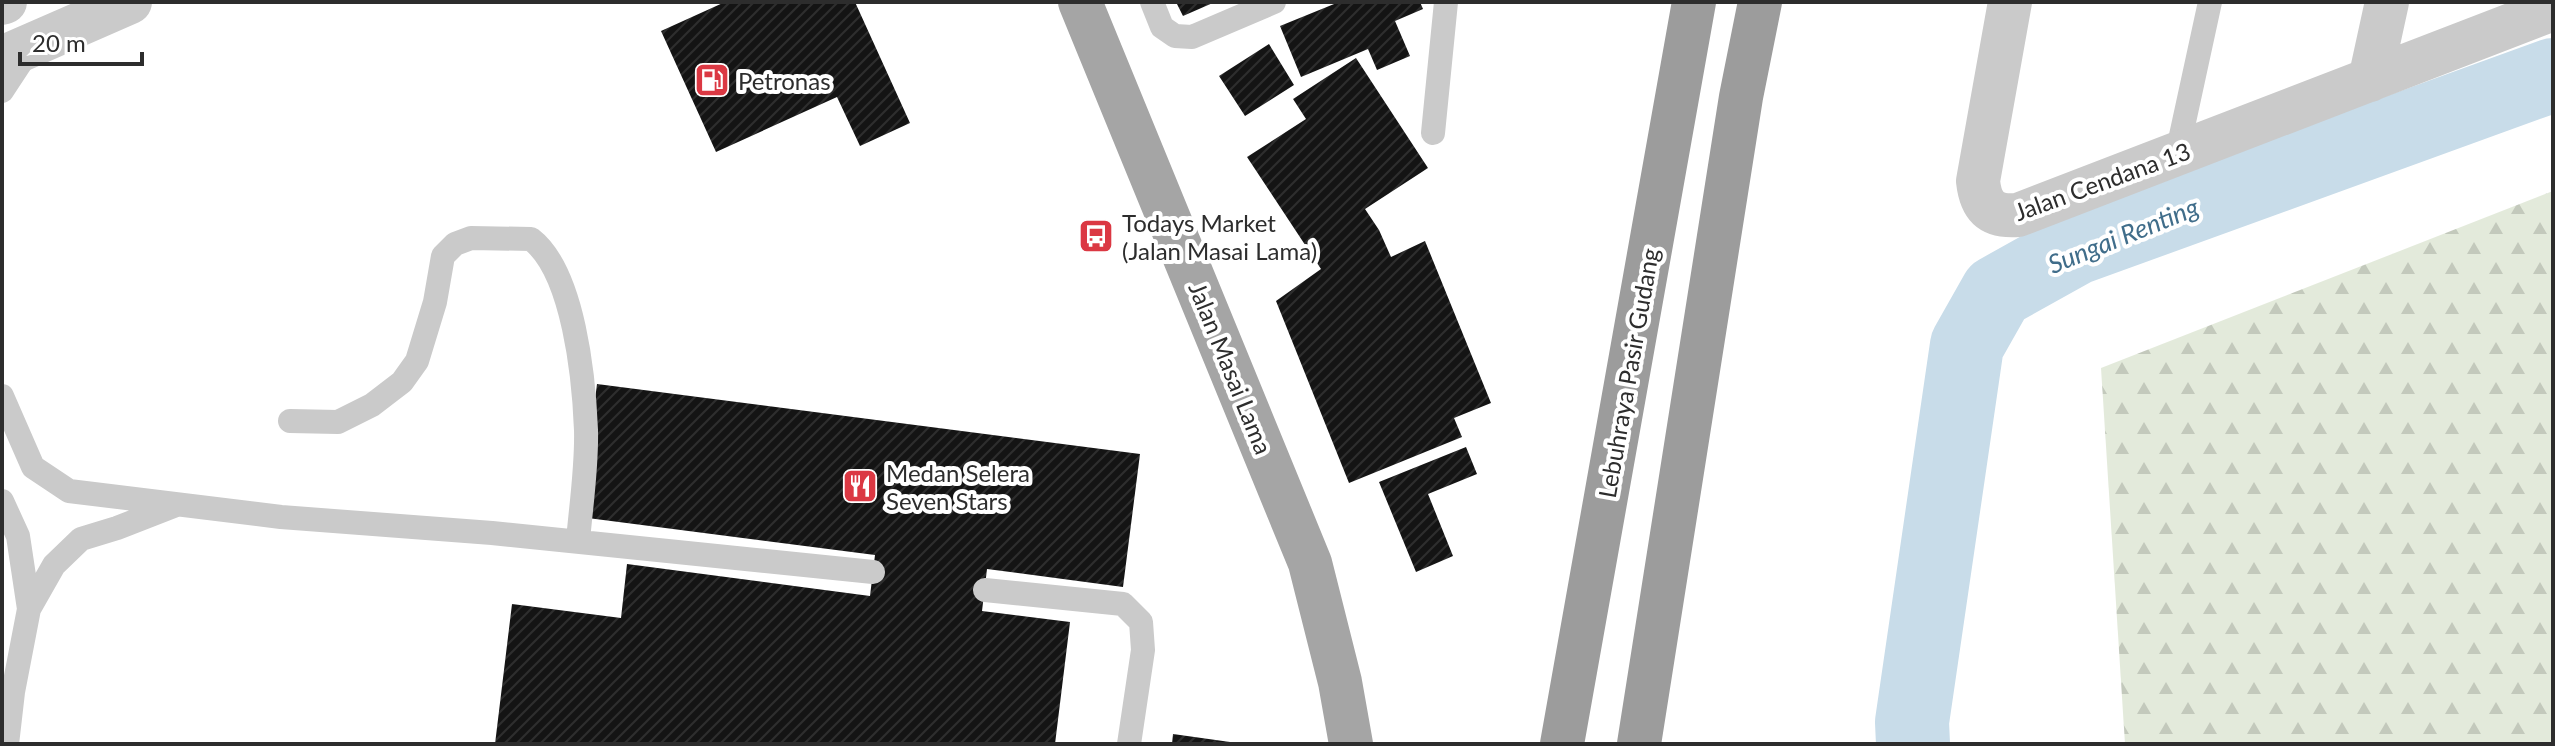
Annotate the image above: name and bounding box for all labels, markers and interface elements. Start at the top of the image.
scale bar [20,16,142,66]
text: 20 m [32,28,86,57]
fuel station icon: Petronas [693,61,731,99]
place label: Petronas [738,66,831,95]
street label: Jalan Cendana 13 [2010,136,2194,226]
water label: Sungai Renting [2043,190,2203,280]
place label: Todays Market (Jalan Masai Lama) [1122,208,1317,265]
bus stop icon: Todays Market (Jalan Masai Lama) [1077,217,1115,255]
street label: Lebuhraya Pasir Gudang [1592,246,1664,500]
street label: Jalan Masai Lama [1183,278,1279,458]
place label: Medan Selera Seven Stars [886,458,1030,515]
restaurant icon: Medan Selera Seven Stars [841,467,879,505]

